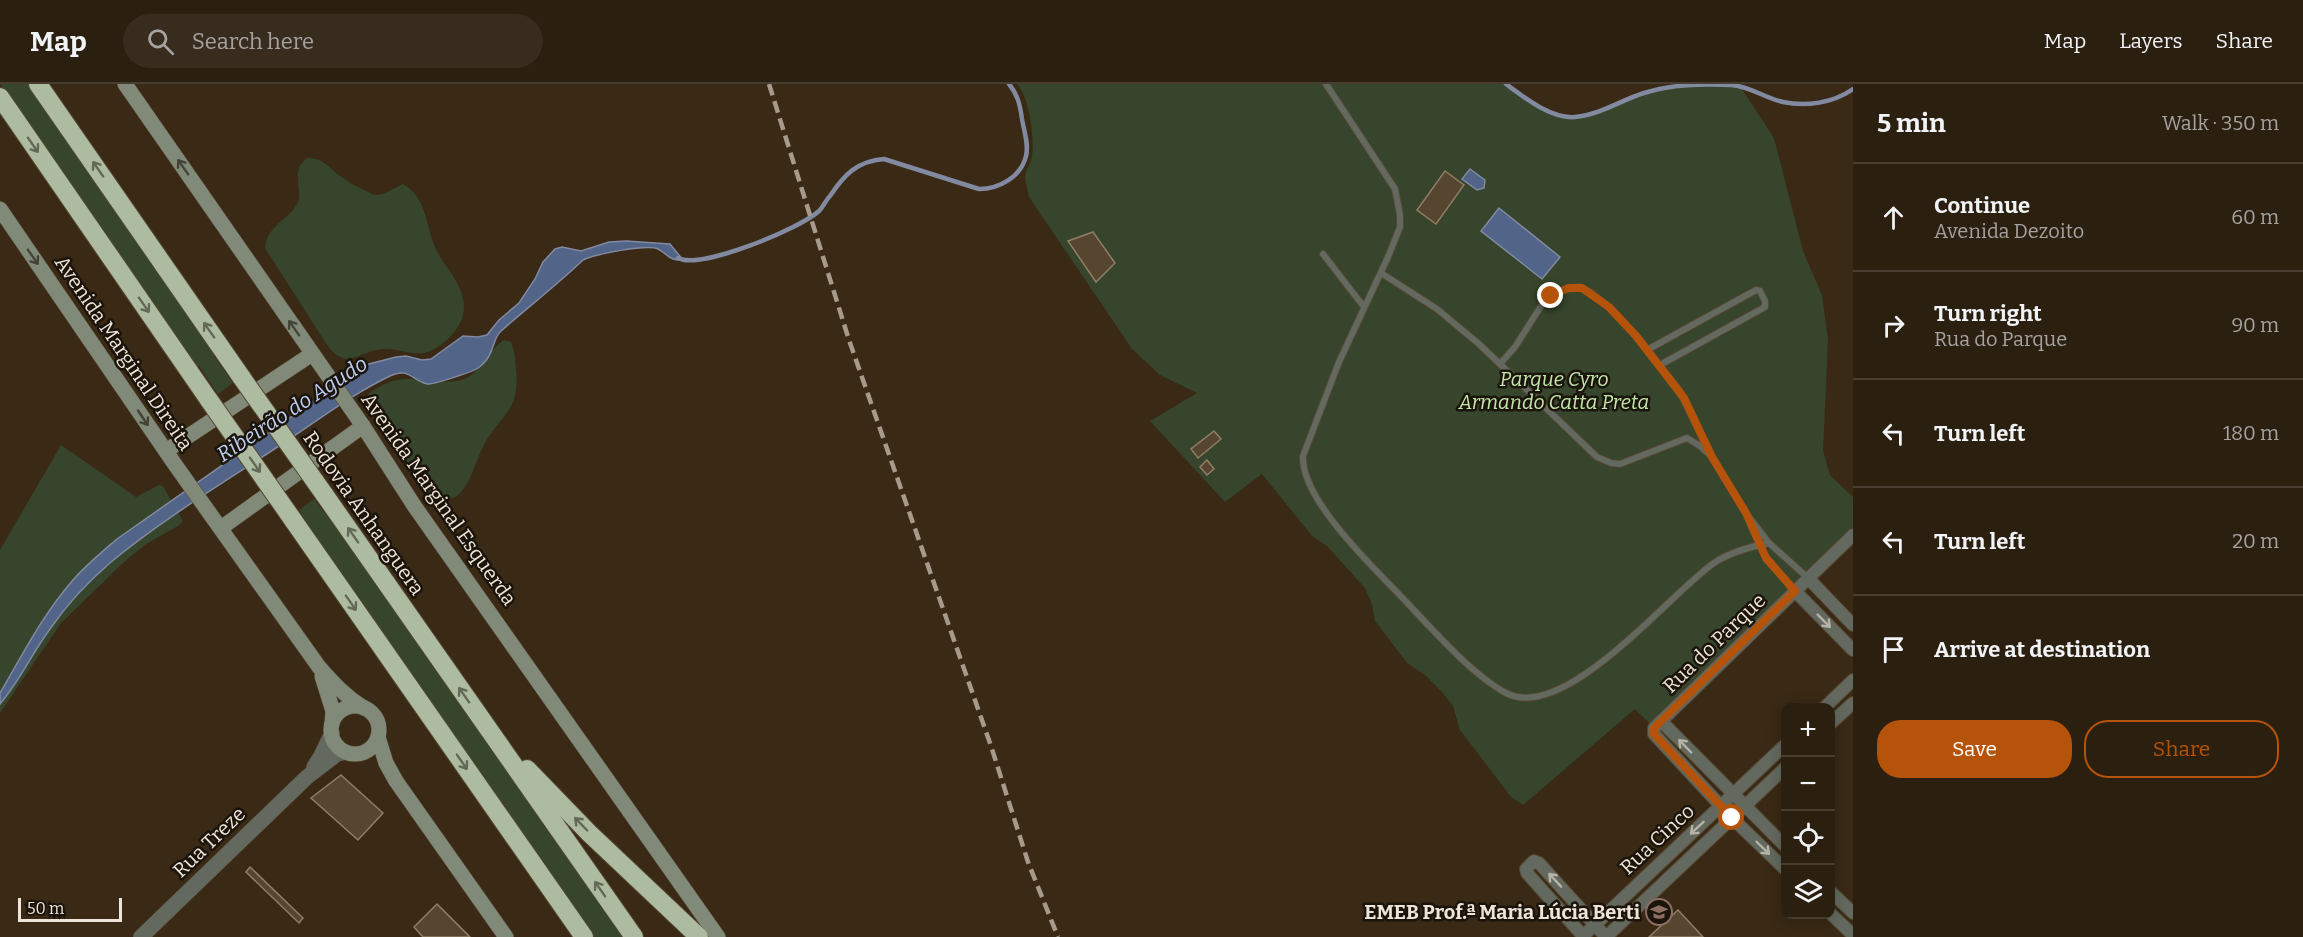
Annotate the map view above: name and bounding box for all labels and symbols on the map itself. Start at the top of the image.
one-way arrow [27,136,39,152]
one-way arrow [177,160,189,176]
one-way arrow [91,161,104,178]
one-way arrow [27,248,39,265]
street label: Avenida Marginal Direita [50,251,198,455]
route end [1537,282,1563,308]
one-way arrow [138,297,150,313]
one-way arrow [288,320,300,336]
one-way arrow [202,321,215,338]
water label: Ribeirão do Agudo [212,351,372,467]
park label: Parque Cyro Armando Catta Preta [1458,367,1649,414]
street label: Avenida Marginal Esquerda [356,388,522,610]
one-way arrow [138,409,150,426]
street label: Rodovia Anhanguera [298,426,430,600]
one-way arrow [249,456,261,473]
one-way arrow [347,527,359,544]
street label: Rua do Parque [1658,588,1770,698]
one-way arrow [344,594,357,610]
one-way arrow [1816,613,1831,628]
one-way arrow [458,687,470,704]
one-way arrow [1678,738,1693,753]
one-way arrow [456,754,468,770]
street label: Rua Cinco [1615,799,1699,879]
street label: Rua Treze [168,802,250,882]
route start [1718,804,1744,830]
one-way arrow [574,817,588,832]
one-way arrow [1690,821,1705,835]
one-way arrow [1756,841,1771,855]
one-way arrow [1548,873,1562,888]
one-way arrow [594,882,606,898]
scale bar [18,895,122,922]
school or university icon: EMEB Prof.ª Maria Lúcia Berti [1644,897,1674,927]
place label: EMEB Prof.ª Maria Lúcia Berti [1364,900,1641,924]

